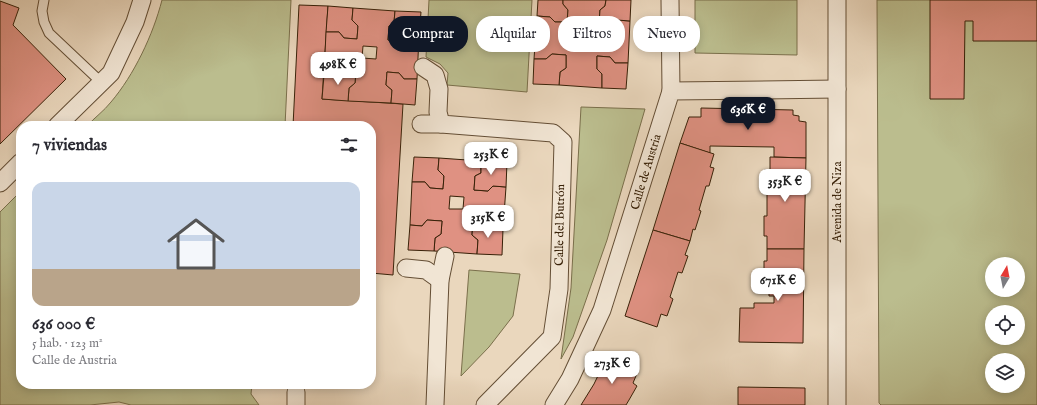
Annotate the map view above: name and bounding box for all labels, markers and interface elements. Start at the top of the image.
chip: Comprar [388,16,468,52]
chip: Alquilar [476,16,550,52]
chip: Filtros [558,16,625,52]
chip: Nuevo [633,16,700,52]
pin: 498K € [305,52,371,86]
text: 498K € [319,56,357,73]
pin: 636K € [715,97,781,131]
text: 636K € [730,101,766,118]
street label: Calle de Austria [627,132,665,212]
icon: filters [338,134,360,156]
text: 7 viviendas [32,135,107,156]
pin: 253K € [458,142,524,176]
text: 253K € [473,146,509,163]
street label: Avenida de Niza [830,161,845,244]
pin: 353K € [752,169,818,203]
text: 353K € [768,173,802,190]
street label: Calle del Butrón [552,183,568,266]
pin: 315K € [455,205,521,239]
icon: home [160,208,232,280]
text: 315K € [471,209,505,226]
north arrow [985,257,1025,297]
map controls [985,257,1025,393]
pin: 671K € [745,268,811,302]
text: 671K € [760,272,796,289]
button: locate [985,305,1025,345]
text: 636 000 € [32,314,95,335]
text: 5 hab. · 123 m² [32,335,103,352]
pin: 273K € [579,351,645,385]
text: Calle de Austria [32,352,117,369]
button: layers [985,353,1025,393]
text: 273K € [594,355,630,372]

